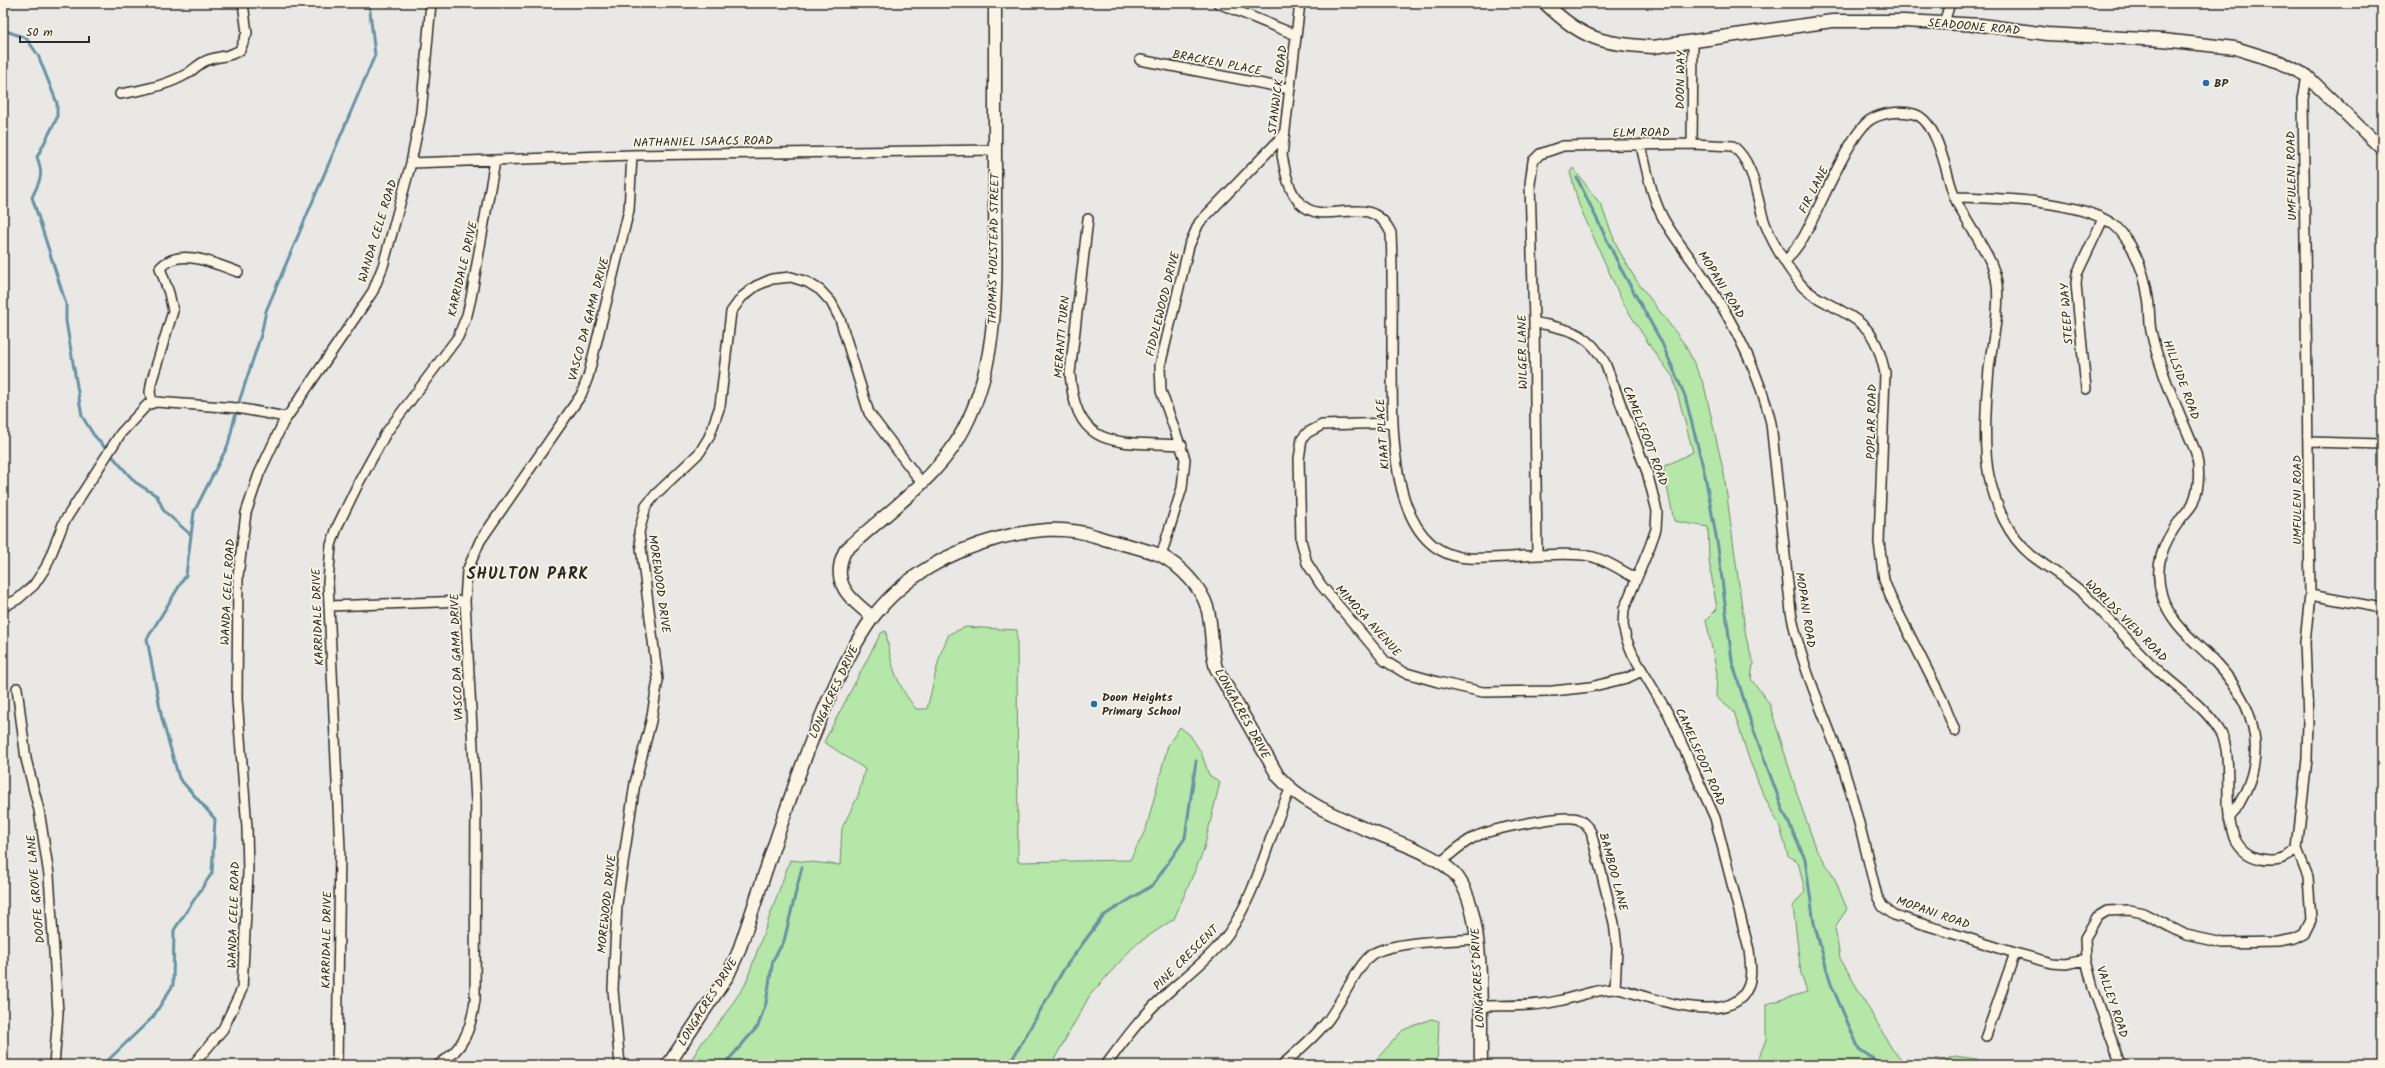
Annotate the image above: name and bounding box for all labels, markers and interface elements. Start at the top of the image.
street label: SEADOONE ROAD [1927,14,2021,41]
scale bar [20,18,89,44]
text: 50 m [26,23,53,42]
street label: STANWICK ROAD [1263,44,1293,136]
street label: BRACKEN PLACE [1171,45,1264,81]
street label: DOON WAY [1671,49,1691,110]
place label: BP [2214,74,2228,93]
marker: BP [2201,78,2211,88]
street label: ELM ROAD [1612,123,1670,143]
street label: NATHANIEL ISAACS ROAD [633,131,773,153]
street label: UMFULENI ROAD [2282,131,2302,221]
street label: FIR LANE [1794,162,1834,217]
street label: THOMAS HOLSTEAD STREET [983,171,1005,325]
street label: WANDA CELE ROAD [353,177,403,285]
street label: KARRIDALE DRIVE [443,218,483,319]
street label: MOPANI ROAD [1693,247,1750,323]
street label: FIDDLEWOOD DRIVE [1141,249,1185,358]
street label: VASCO DA GAMA DRIVE [563,254,615,383]
street label: STEEP WAY [2055,281,2079,345]
street label: MERANTI TURN [1049,295,1075,379]
street label: WILGER LANE [1513,313,1533,390]
street label: HILLSIDE ROAD [2158,337,2204,423]
street label: CAMELSFOOT ROAD [1617,383,1673,489]
street label: POPLAR ROAD [1862,384,1882,460]
street label: KIAAT PLACE [1371,397,1395,470]
street label: UMFULENI ROAD [2288,455,2307,545]
street label: MOREWOOD DRIVE [643,533,675,635]
street label: WANDA CELE ROAD [216,538,240,646]
district label: SHULTON PARK [467,562,589,587]
street label: KARRIDALE DRIVE [307,567,329,666]
street label: MOPANI ROAD [1790,571,1820,650]
street label: WORLDS VIEW ROAD [2080,575,2172,667]
street label: MIMOSA AVENUE [1330,581,1406,662]
street label: VASCO DA GAMA DRIVE [445,592,469,721]
street label: LONGACRES DRIVE [804,641,864,742]
street label: LONGACRES DRIVE [1209,665,1275,764]
place label: Doon Heights Primary School [1102,688,1181,721]
marker: Doon Heights Primary School [1089,699,1099,709]
street label: CAMELSFOOT ROAD [1670,705,1730,809]
street label: BAMBOO LANE [1593,831,1633,914]
street label: DOOFE GROVE LANE [22,833,50,944]
street label: MOREWOOD DRIVE [592,853,622,954]
street label: WANDA CELE ROAD [223,861,245,969]
street label: KARRIDALE DRIVE [317,890,337,989]
street label: MOPANI ROAD [1894,892,1973,935]
street label: PINE CRESCENT [1149,920,1224,995]
street label: LONGACRES DRIVE [1466,926,1490,1029]
street label: LONGACRES DRIVE [673,953,743,1050]
street label: VALLEY ROAD [2091,963,2133,1041]

